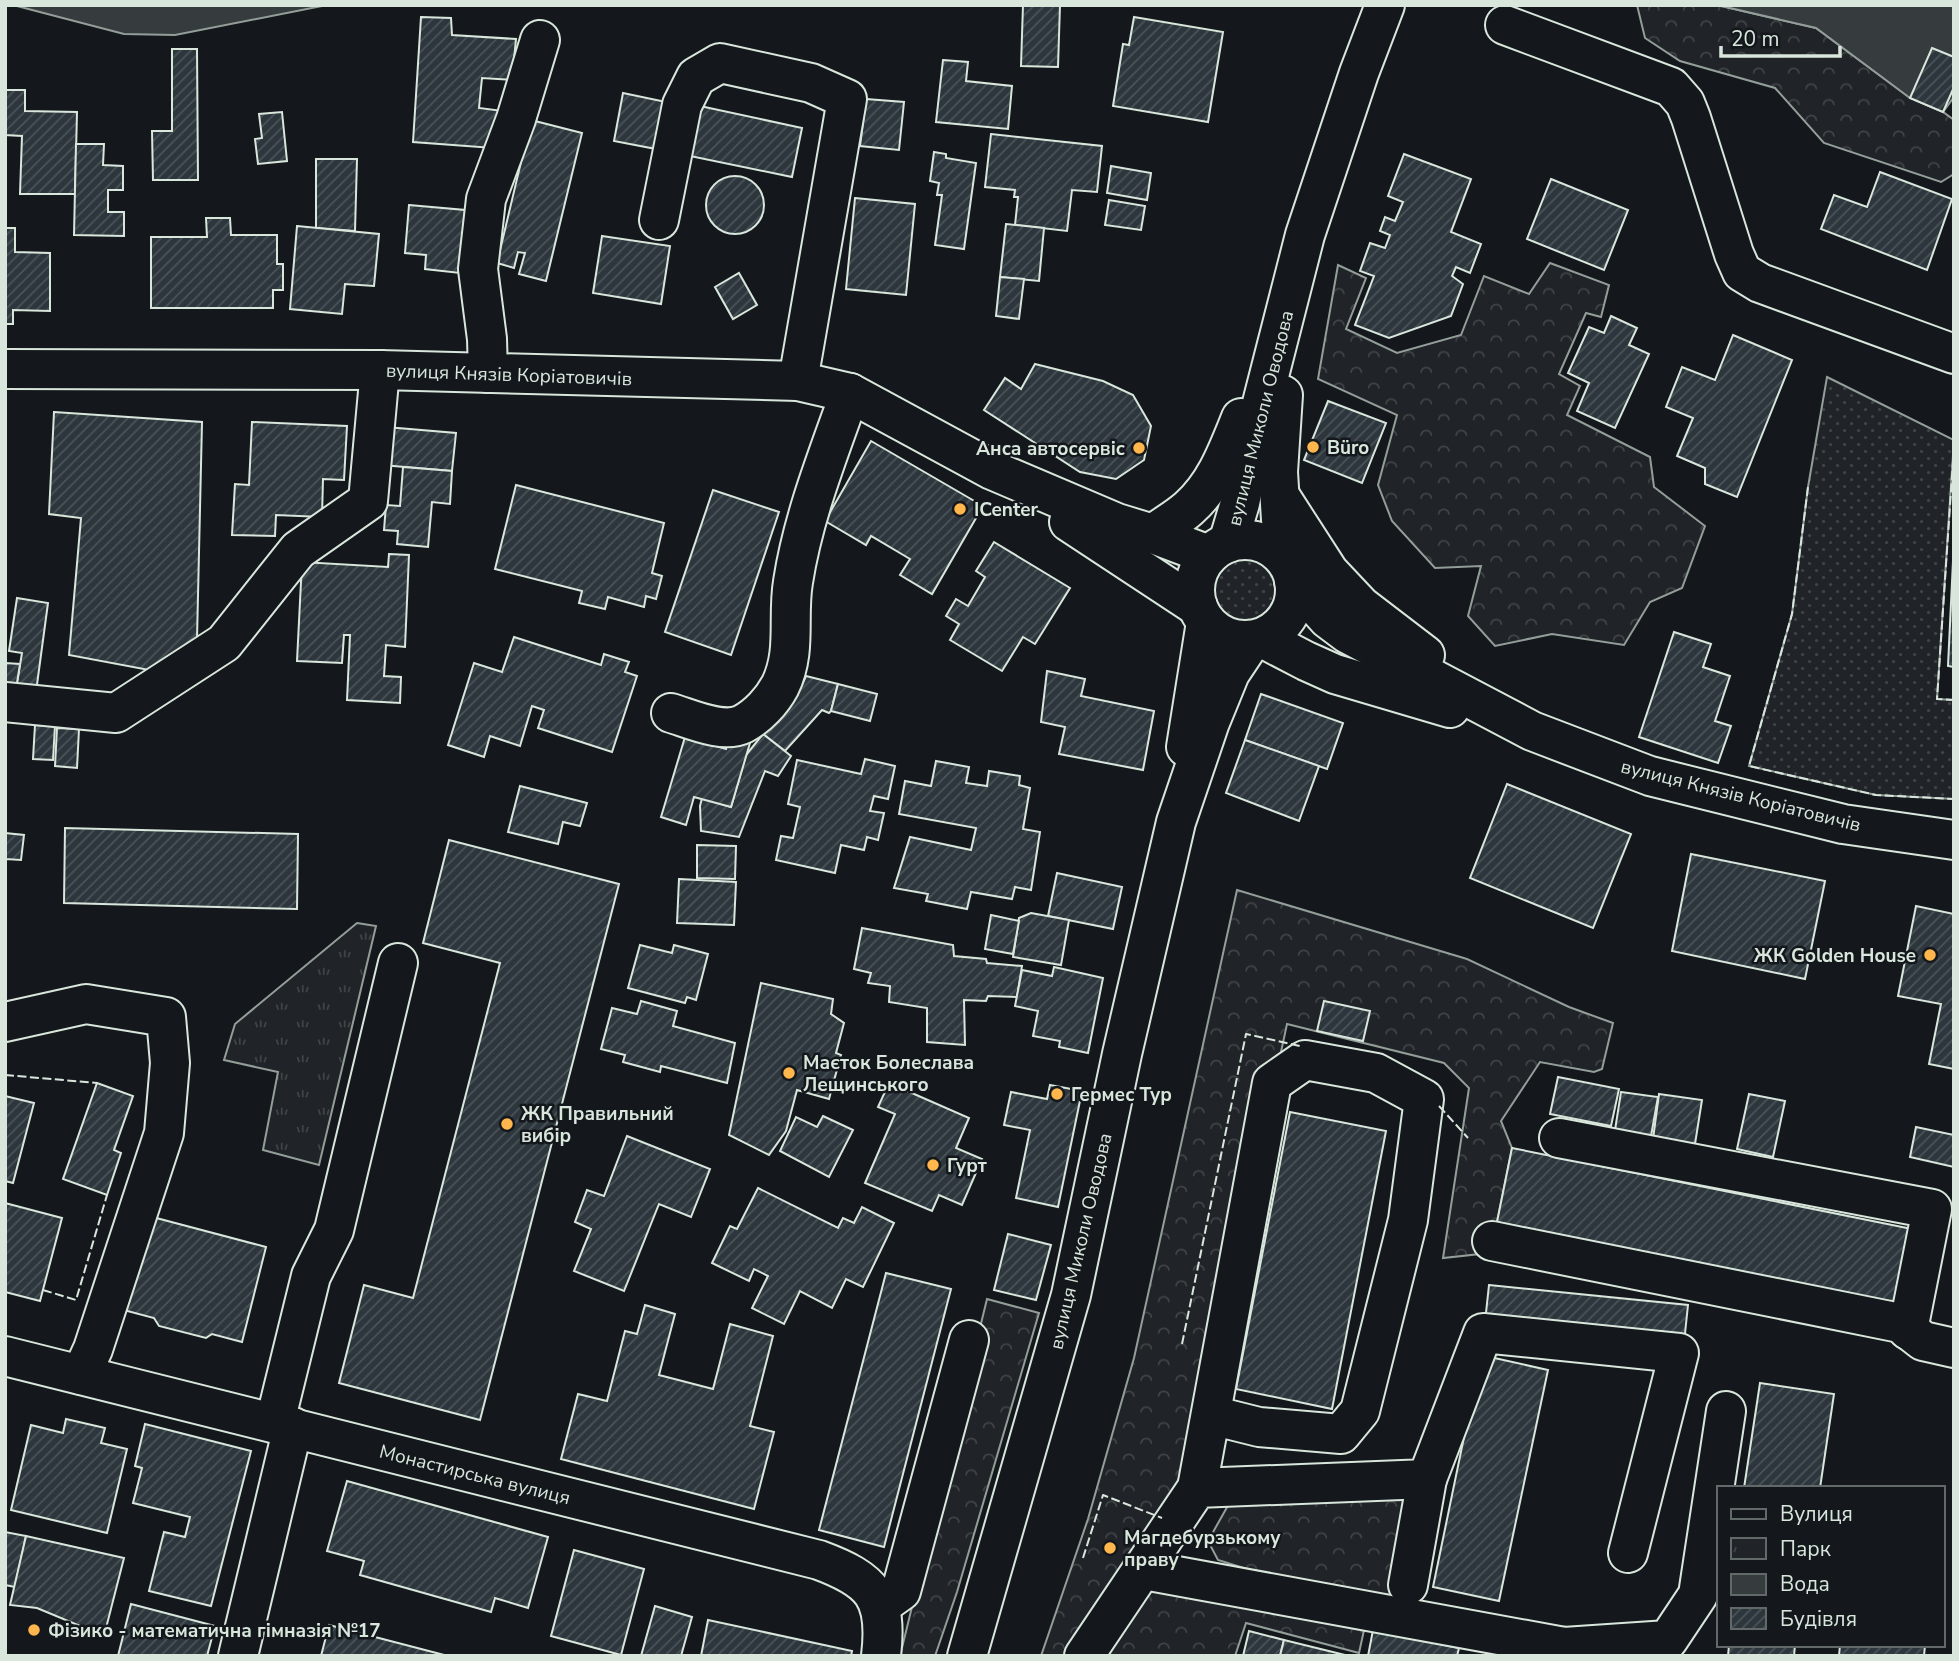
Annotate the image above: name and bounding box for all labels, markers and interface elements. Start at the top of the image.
scale bar [1721,14,1840,58]
text: 20 m [1731,25,1780,53]
street label: вулиця Миколи Оводова [1222,308,1300,529]
street label: вулиця Князів Коріатовичів [385,358,632,392]
place label: Büro [1327,435,1369,461]
place label: Анса автосервіс [976,436,1125,462]
marker: Büro [1305,439,1321,455]
marker: Анса автосервіс [1131,440,1147,456]
place label: ICenter [974,497,1038,523]
marker: ICenter [952,501,968,517]
street label: вулиця Князів Коріатовичів [1618,754,1863,838]
place label: ЖК Golden House [1754,943,1916,969]
marker: ЖК Golden House [1922,947,1938,963]
place label: Маєток Болеслава Лещинського [803,1050,974,1098]
marker: Маєток Болеслава Лещинського [781,1065,797,1081]
place label: Гермес Тур [1071,1082,1172,1108]
marker: Гермес Тур [1049,1086,1065,1102]
place label: ЖК Правильний вибір [521,1101,674,1149]
marker: ЖК Правильний вибір [499,1116,515,1132]
street label: вулиця Миколи Оводова [1043,1130,1119,1352]
place label: Гурт [947,1153,987,1179]
marker: Гурт [925,1157,941,1173]
street label: Монастирська вулиця [377,1439,573,1511]
legend [1717,1486,1945,1647]
text: Вулиця [1780,1500,1853,1528]
place label: Магдебурзькому праву [1124,1525,1281,1573]
text: Парк [1780,1535,1832,1563]
marker: Магдебурзькому праву [1102,1540,1118,1556]
text: Вода [1780,1570,1830,1598]
text: Будівля [1780,1605,1857,1633]
place label: Фізико - математична гімназія №17 [48,1618,381,1644]
marker: Фізико - математична гімназія №17 [26,1622,42,1638]

